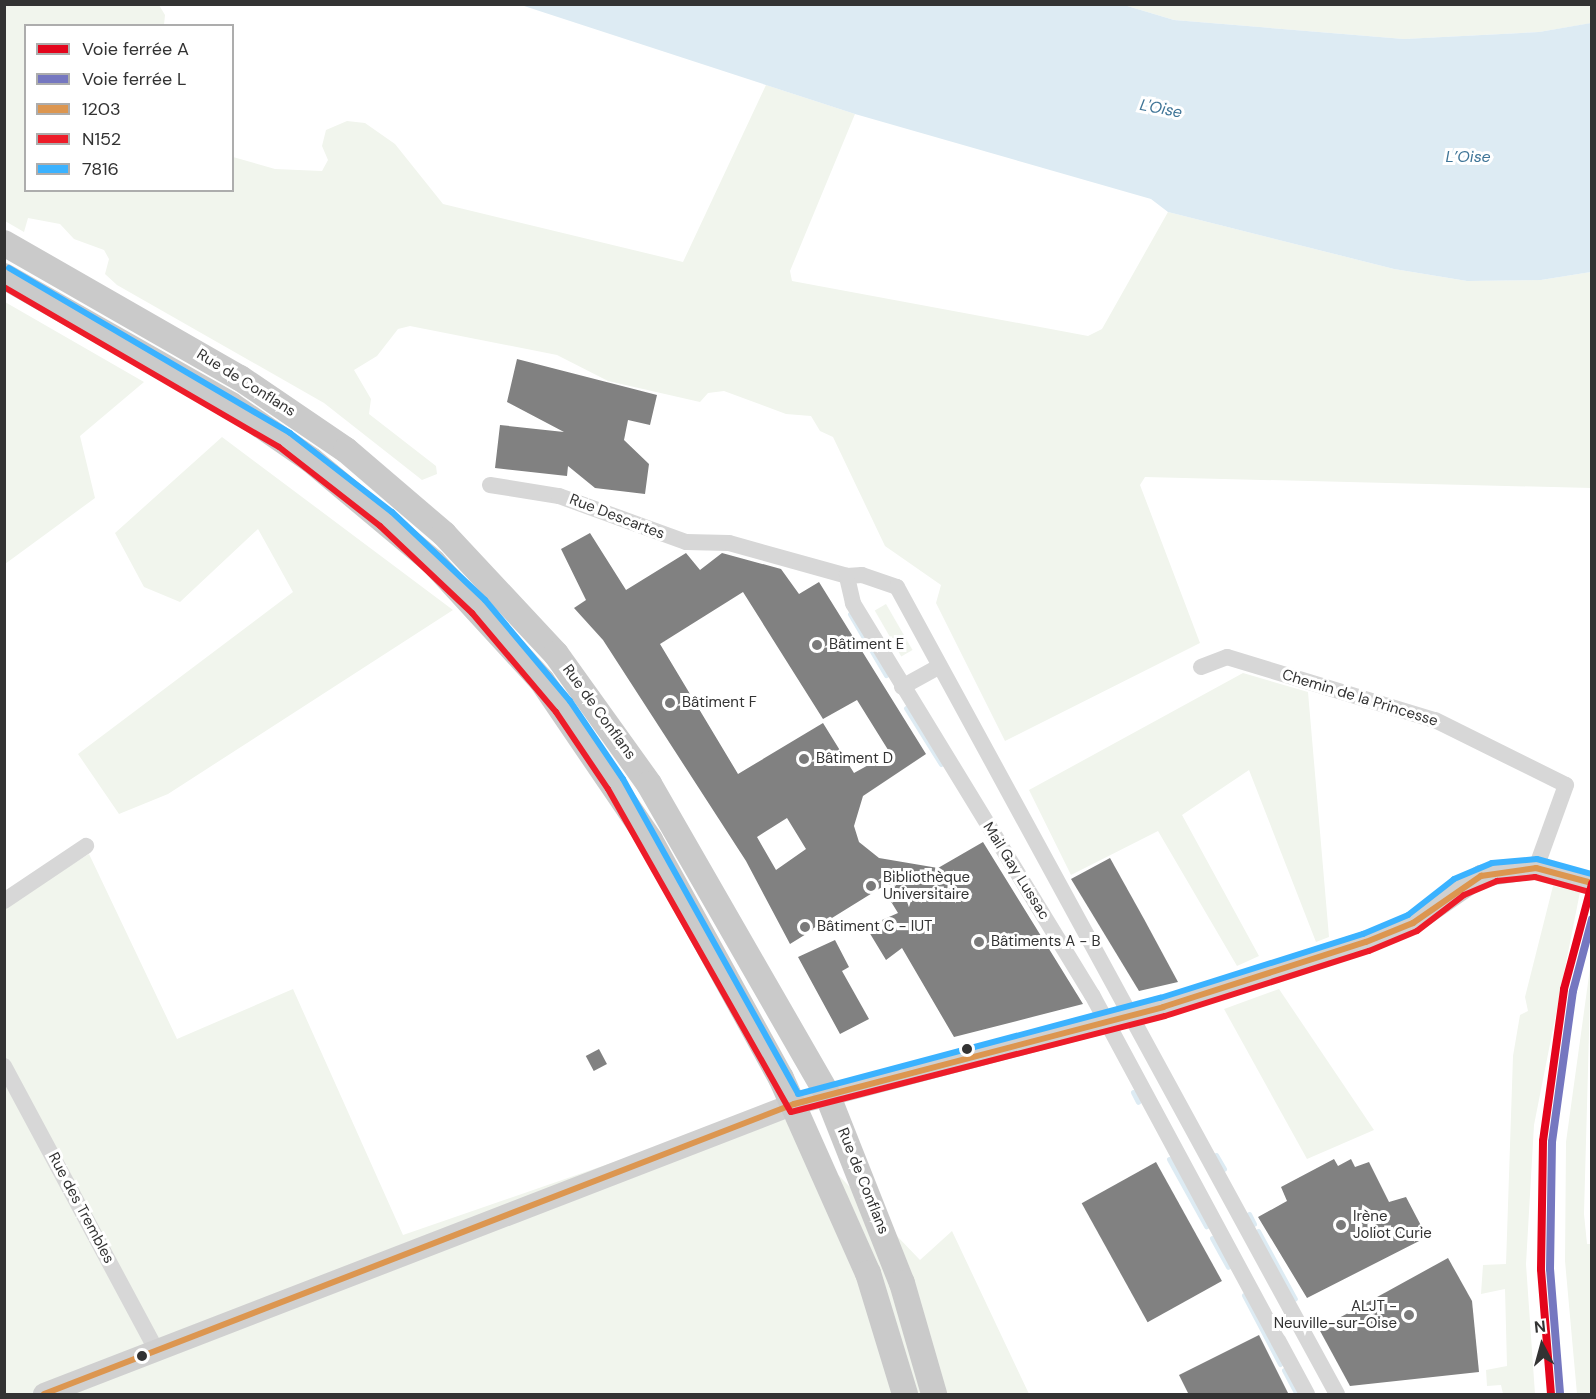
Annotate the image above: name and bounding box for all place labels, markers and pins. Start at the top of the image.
place label: Bâtiment E [829,636,904,654]
marker: Bâtiment E [810,638,824,652]
place label: Bâtiment F [682,694,757,712]
marker: Bâtiment F [663,696,677,710]
place label: Bâtiment D [816,750,893,768]
marker: Bâtiment D [797,752,811,766]
place label: Bibliothèque Universitaire [883,868,970,903]
marker: Bibliothèque Universitaire [864,879,878,893]
place label: Bâtiment C - IUT [817,918,932,936]
marker: Bâtiment C - IUT [798,920,812,934]
place label: Bâtiments A - B [991,933,1100,951]
marker: Bâtiments A - B [972,935,986,949]
unlabelled marker [961,1043,973,1055]
place label: Irène Joliot Curie [1353,1207,1432,1242]
marker: Irène Joliot Curie [1334,1218,1348,1232]
place label: ALJT - Neuville-sur-Oise [1274,1297,1397,1332]
marker: ALJT - Neuville-sur-Oise [1402,1308,1416,1322]
unlabelled marker [136,1350,148,1362]

